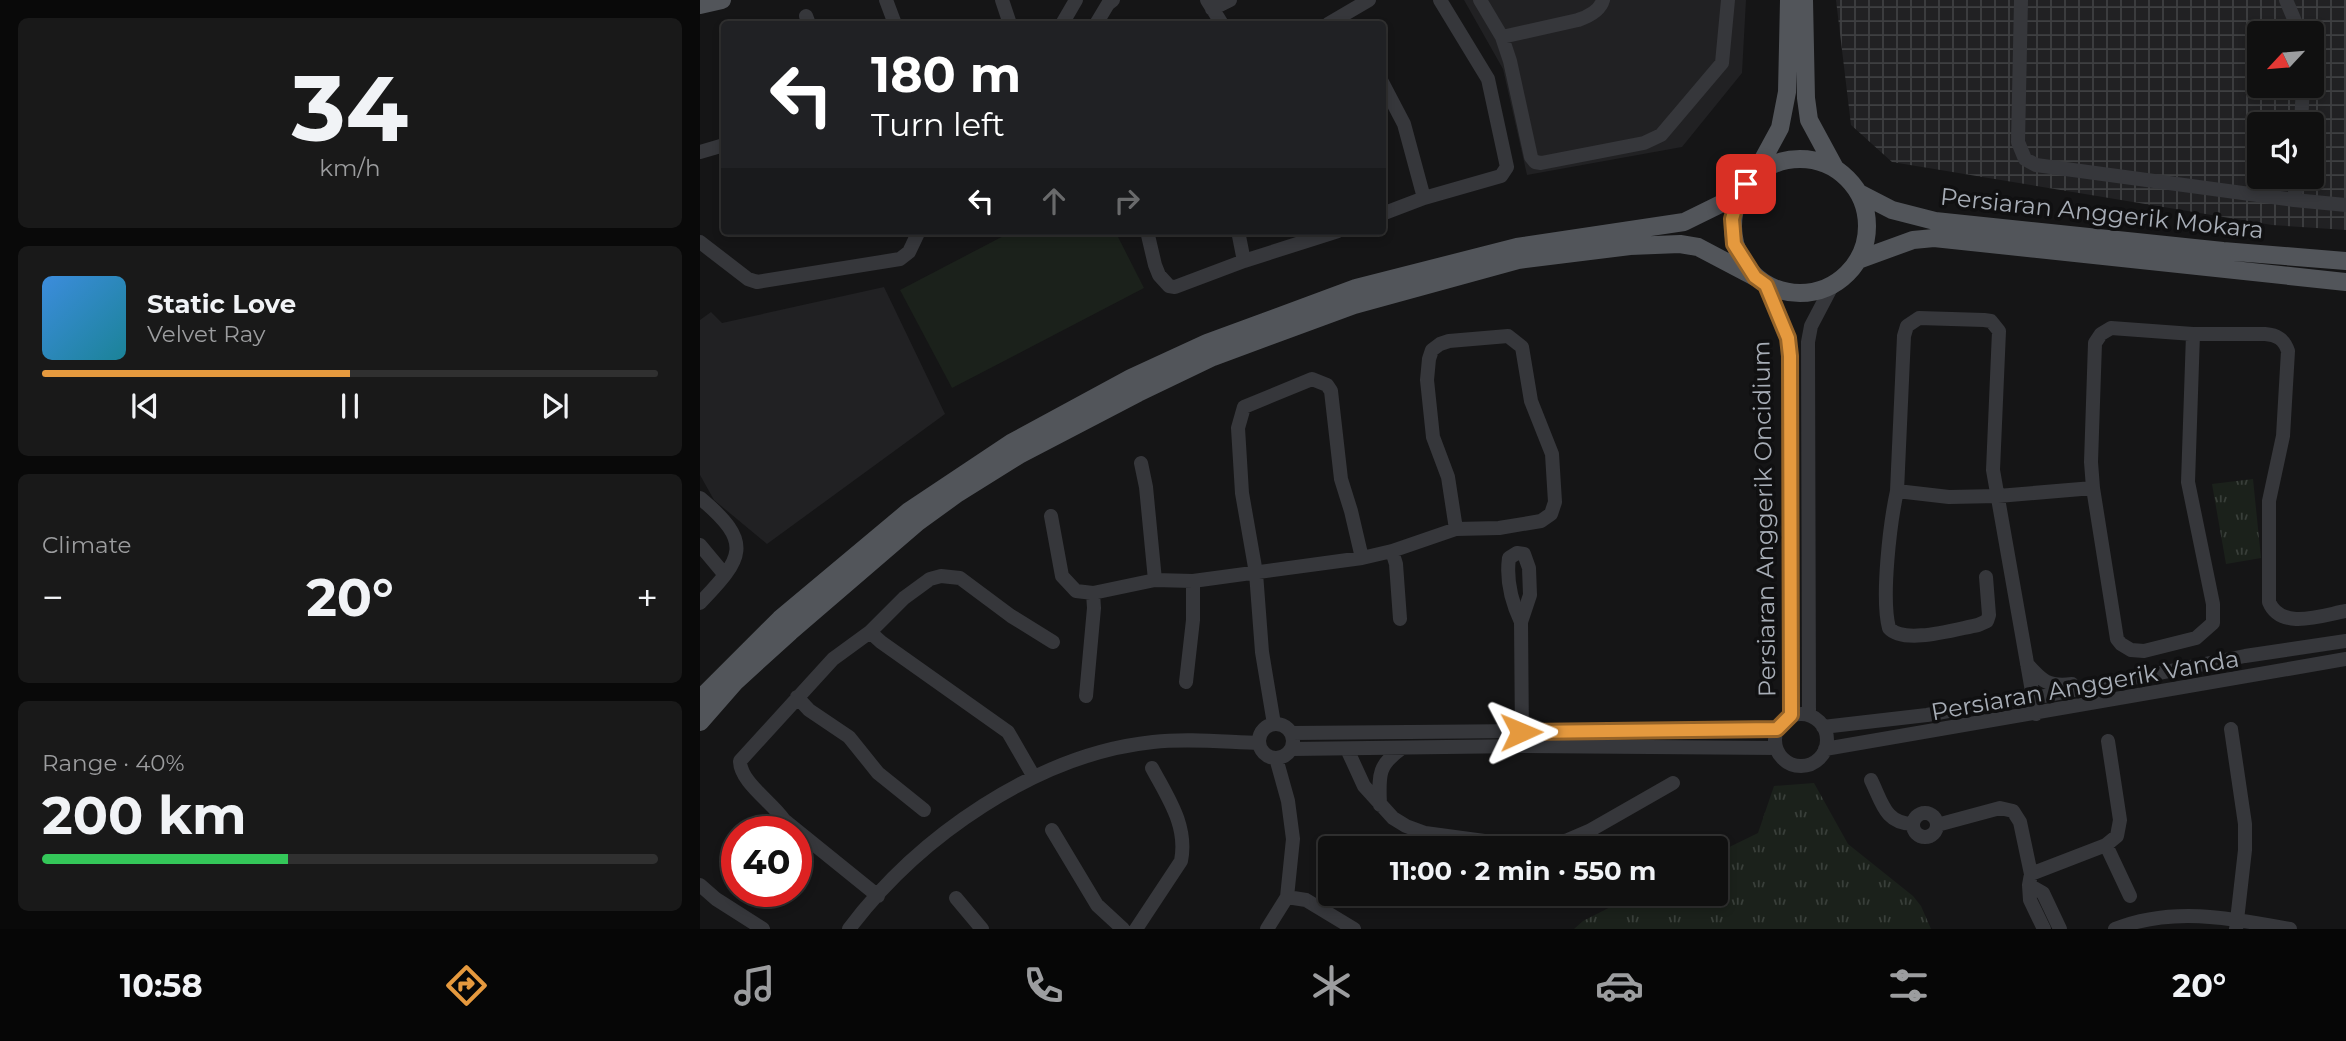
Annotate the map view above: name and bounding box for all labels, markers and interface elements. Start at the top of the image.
north arrow [2247,21,2324,98]
map controls [2247,21,2324,189]
text: 180 m [871,45,1021,104]
icon: left [756,49,847,140]
text: 34 [292,53,408,164]
text: Turn left [871,105,1005,144]
button: sound [2247,112,2324,189]
text: km/h [319,154,381,182]
pin [1716,154,1776,214]
icon: arrive [1727,165,1765,203]
icon: left [962,182,1000,220]
icon: ahead [1035,182,1073,220]
icon: right [1108,182,1146,220]
street label: Persiaran Anggerik Mokara [1939,182,2265,244]
text: Static Love [147,288,296,320]
text: Velvet Ray [147,320,265,348]
street label: Persiaran Anggerik Oncidium [1746,341,1782,697]
icon: previous [126,387,164,425]
icon: pause [331,387,369,425]
icon: next [536,387,574,425]
text: Climate [42,531,131,559]
text: 20° [306,566,394,629]
text: − [42,574,64,621]
text: + [636,574,658,621]
street label: Persiaran Anggerik Vanda [1929,644,2241,726]
position arrow [1484,695,1558,769]
text: Range · 40% [42,749,185,777]
text: 200 km [42,784,246,847]
speed limit sign: 40 [721,816,812,907]
text: 11:00 · 2 min · 550 m [1390,855,1656,887]
icon: directions [442,961,491,1010]
icon: music [730,961,779,1010]
icon: phone [1019,961,1068,1010]
icon: climate [1307,961,1356,1010]
icon: car [1595,961,1644,1010]
icon: filters [1884,961,1933,1010]
text: 10:58 [120,966,203,1005]
text: 20° [2172,966,2226,1005]

